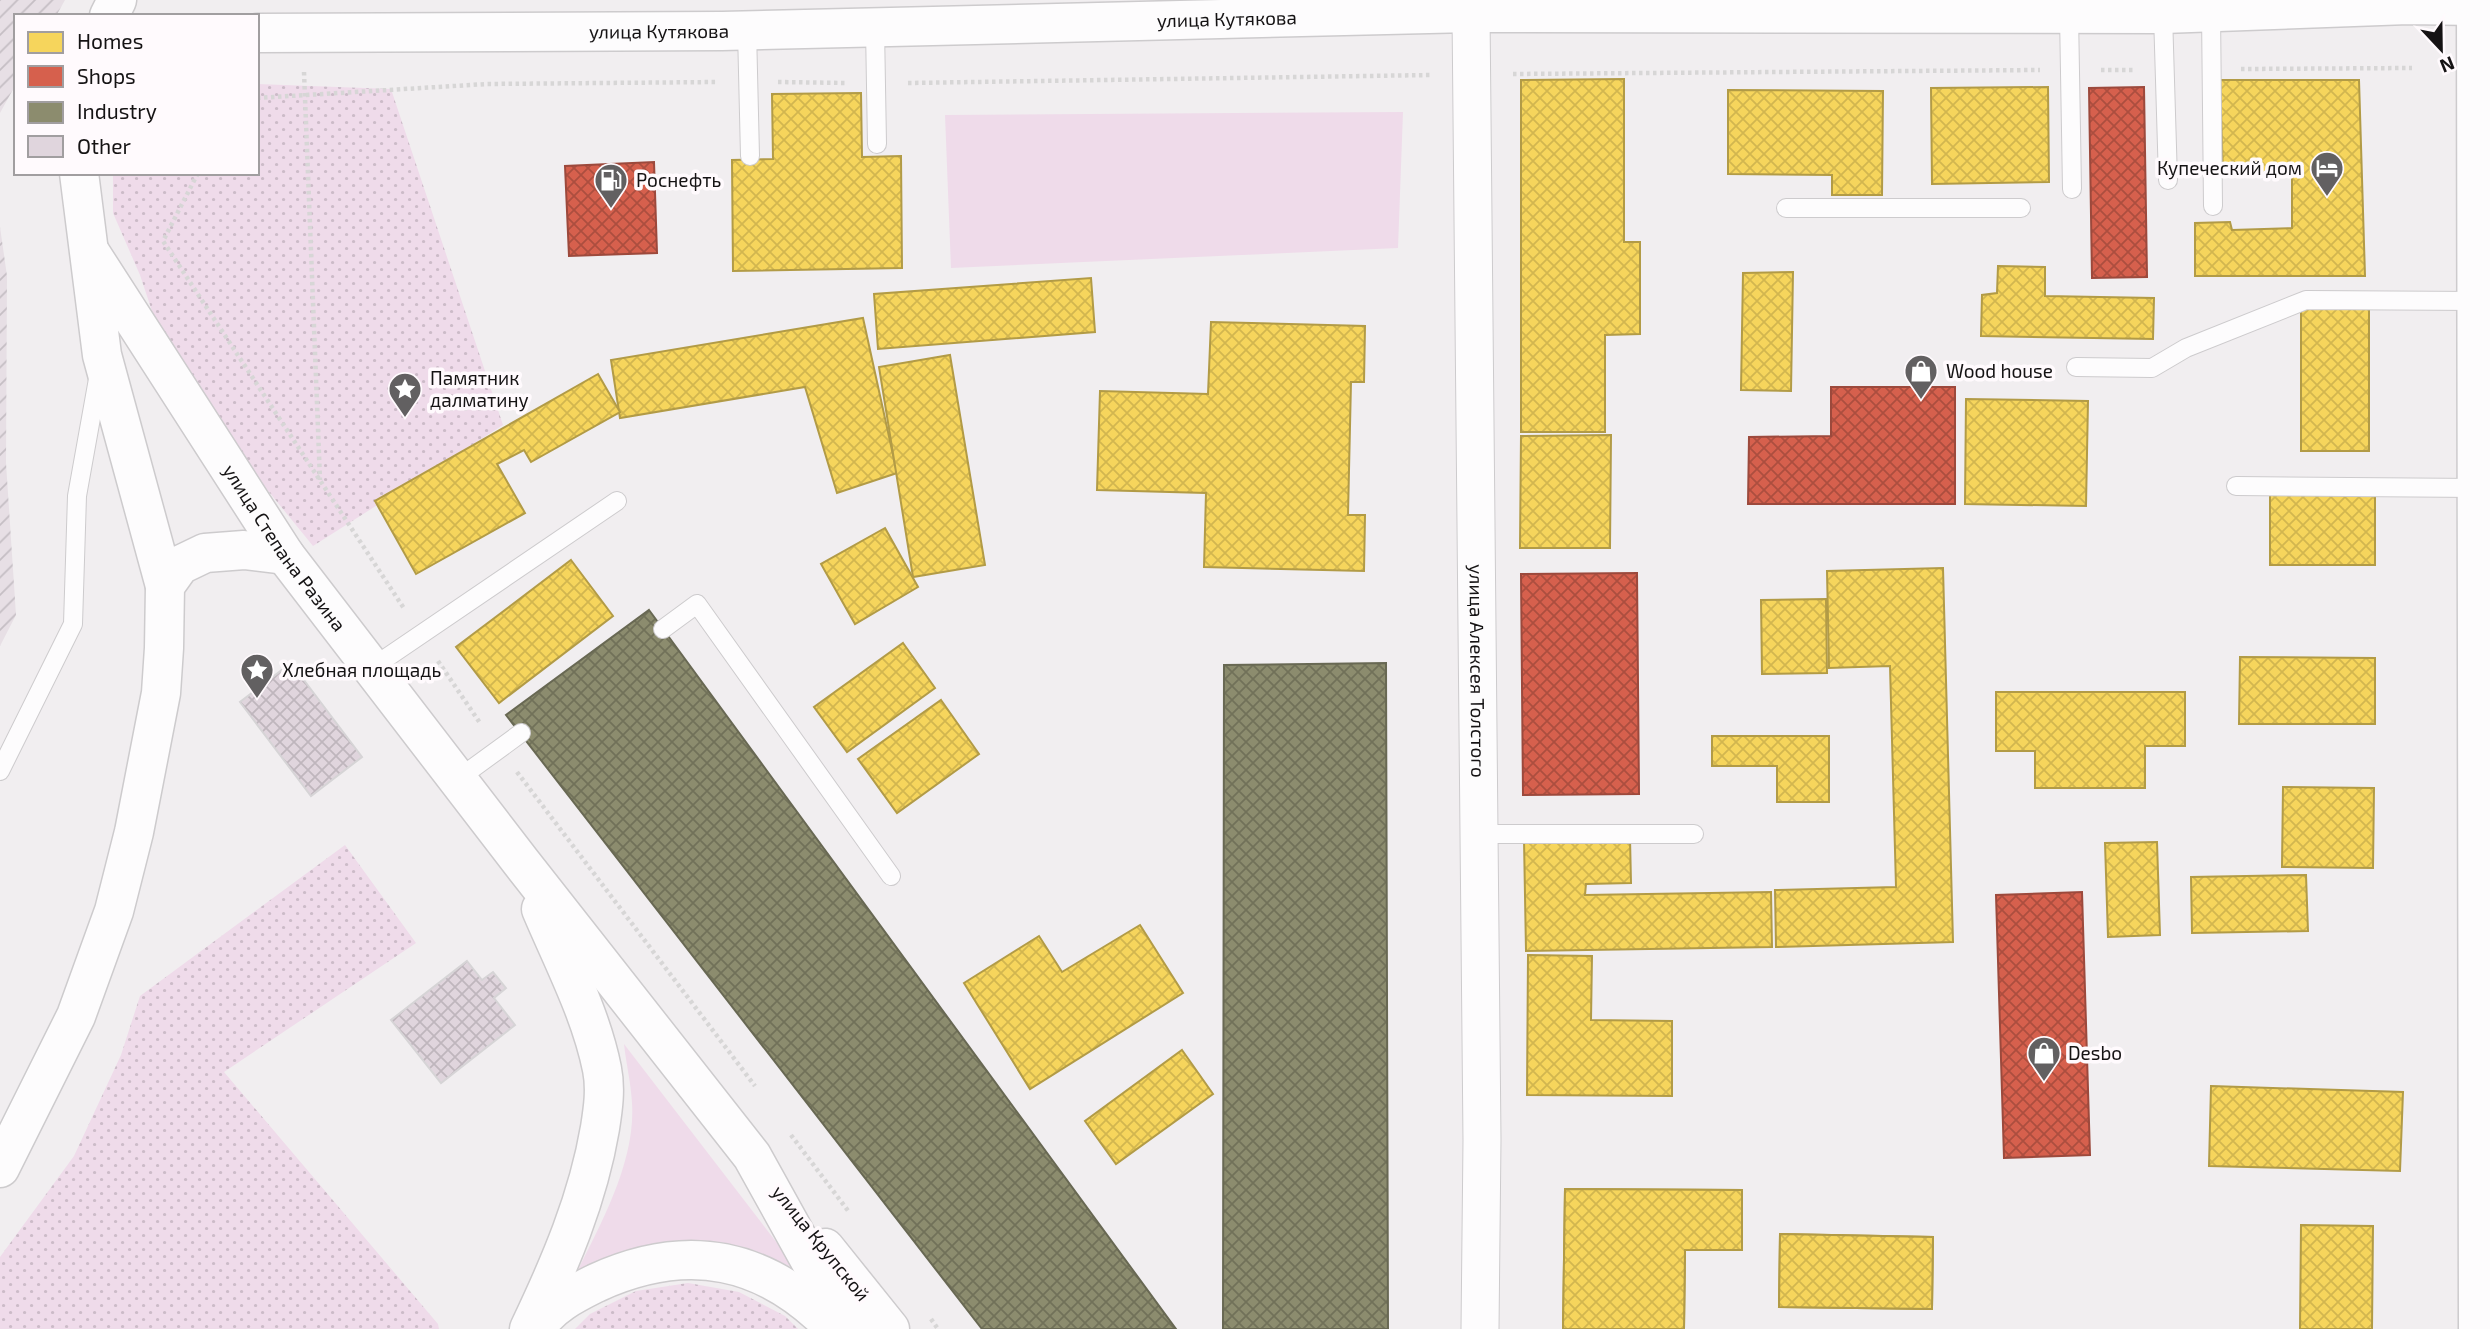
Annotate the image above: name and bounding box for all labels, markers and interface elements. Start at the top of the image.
street label: улица Кутякова [1156,5,1297,33]
legend [14,14,259,175]
north arrow [2406,14,2476,84]
street label: улица Кутякова [589,19,729,44]
text: Homes [77,28,143,53]
text: N [2437,52,2458,78]
text: Shops [77,63,136,88]
text: Industry [77,98,157,123]
text: Other [77,133,132,158]
hotel icon: Купеческий дом [2308,149,2346,198]
place label: Купеческий дом [2157,156,2302,180]
fuel station icon: Роснефть [592,161,630,210]
place label: Роснефть [636,168,721,191]
shop icon: Wood house [1902,352,1940,401]
place label: Wood house [1946,359,2053,382]
place label: Памятник далматину [430,366,529,412]
place icon: Памятник далматину [386,370,424,419]
street label: улица Степана Разина [218,460,351,635]
street label: улица Алексея Толстого [1464,564,1490,778]
place icon: Хлебная площадь [238,651,276,700]
place label: Хлебная площадь [282,658,441,681]
shop icon: Desbo [2025,1034,2063,1083]
place label: Desbo [2068,1041,2122,1064]
street label: улица Крупской [767,1180,875,1306]

